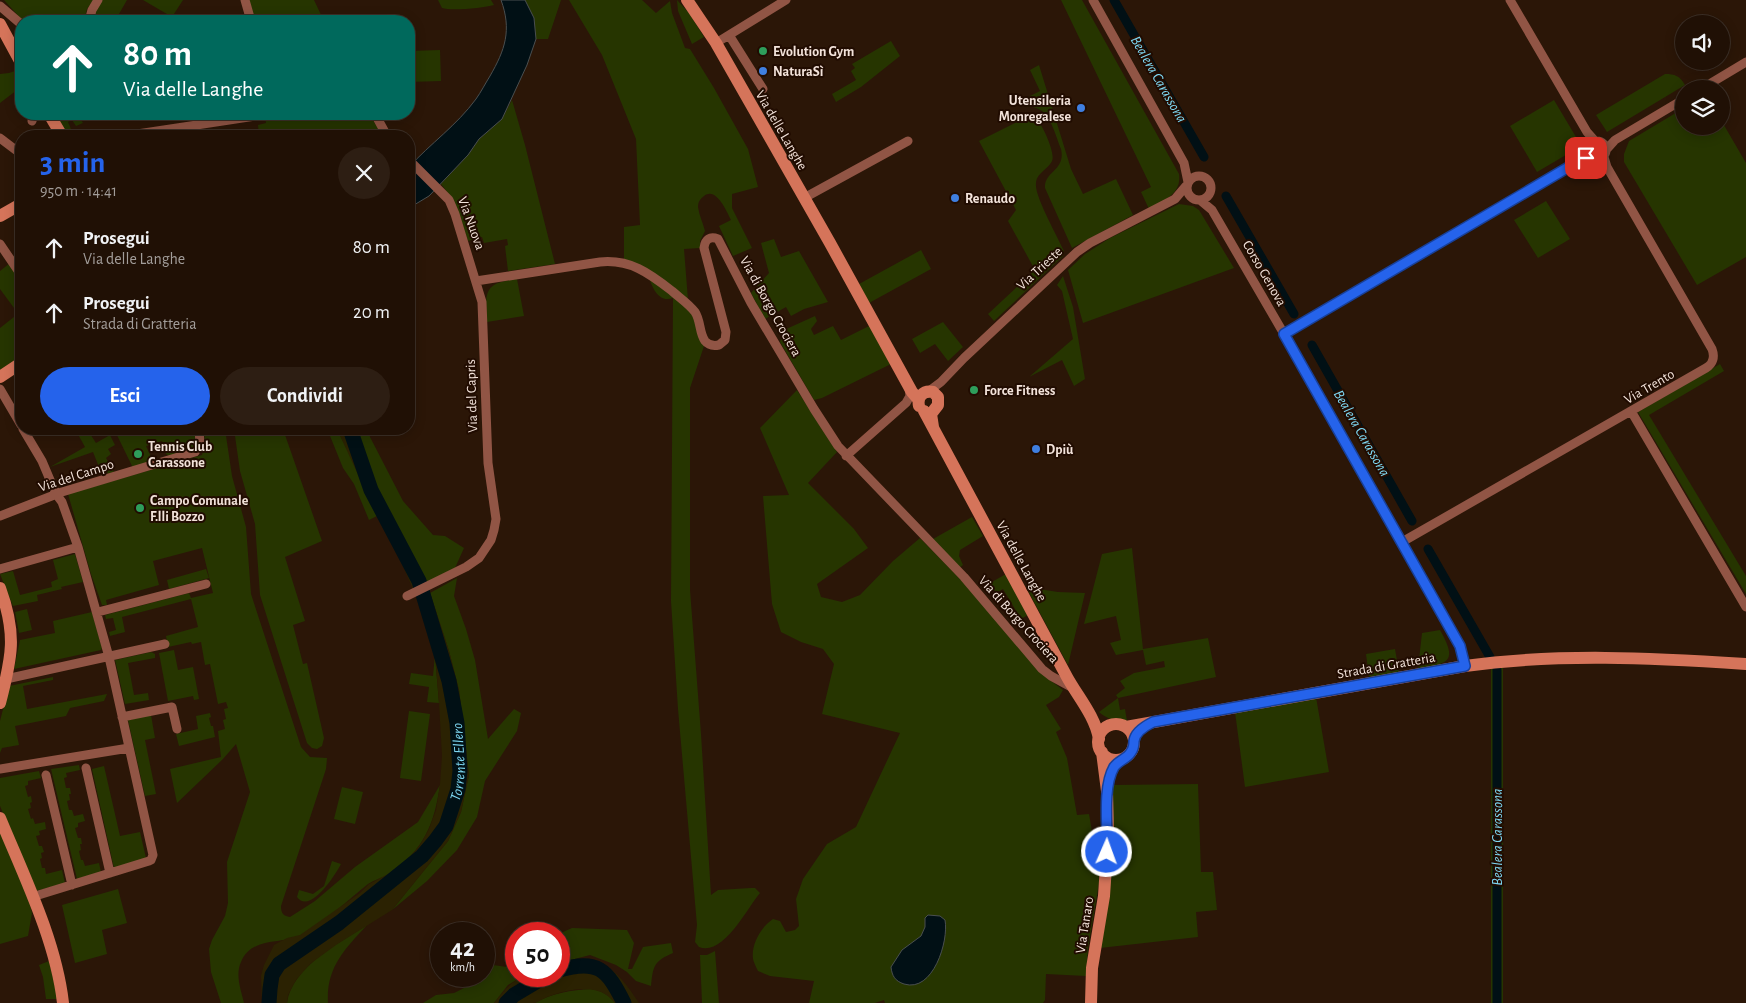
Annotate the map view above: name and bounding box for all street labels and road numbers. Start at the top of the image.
street label: Via delle Langhe [753,88,810,173]
street label: Via Nuova [455,195,487,252]
street label: Corso Genova [1240,238,1289,309]
street label: Via Trieste [1014,244,1065,293]
street label: Via di Borgo Crociera [737,254,804,359]
street label: Via del Capris [464,359,480,433]
street label: Via Trento [1622,367,1677,407]
street label: Via del Campo [37,457,116,495]
street label: Via delle Langhe [993,519,1049,604]
street label: Via di Borgo Crociera [976,573,1061,666]
street label: Strada di Gratteria [1336,650,1437,682]
street label: Via Tanaro [1074,896,1096,955]

